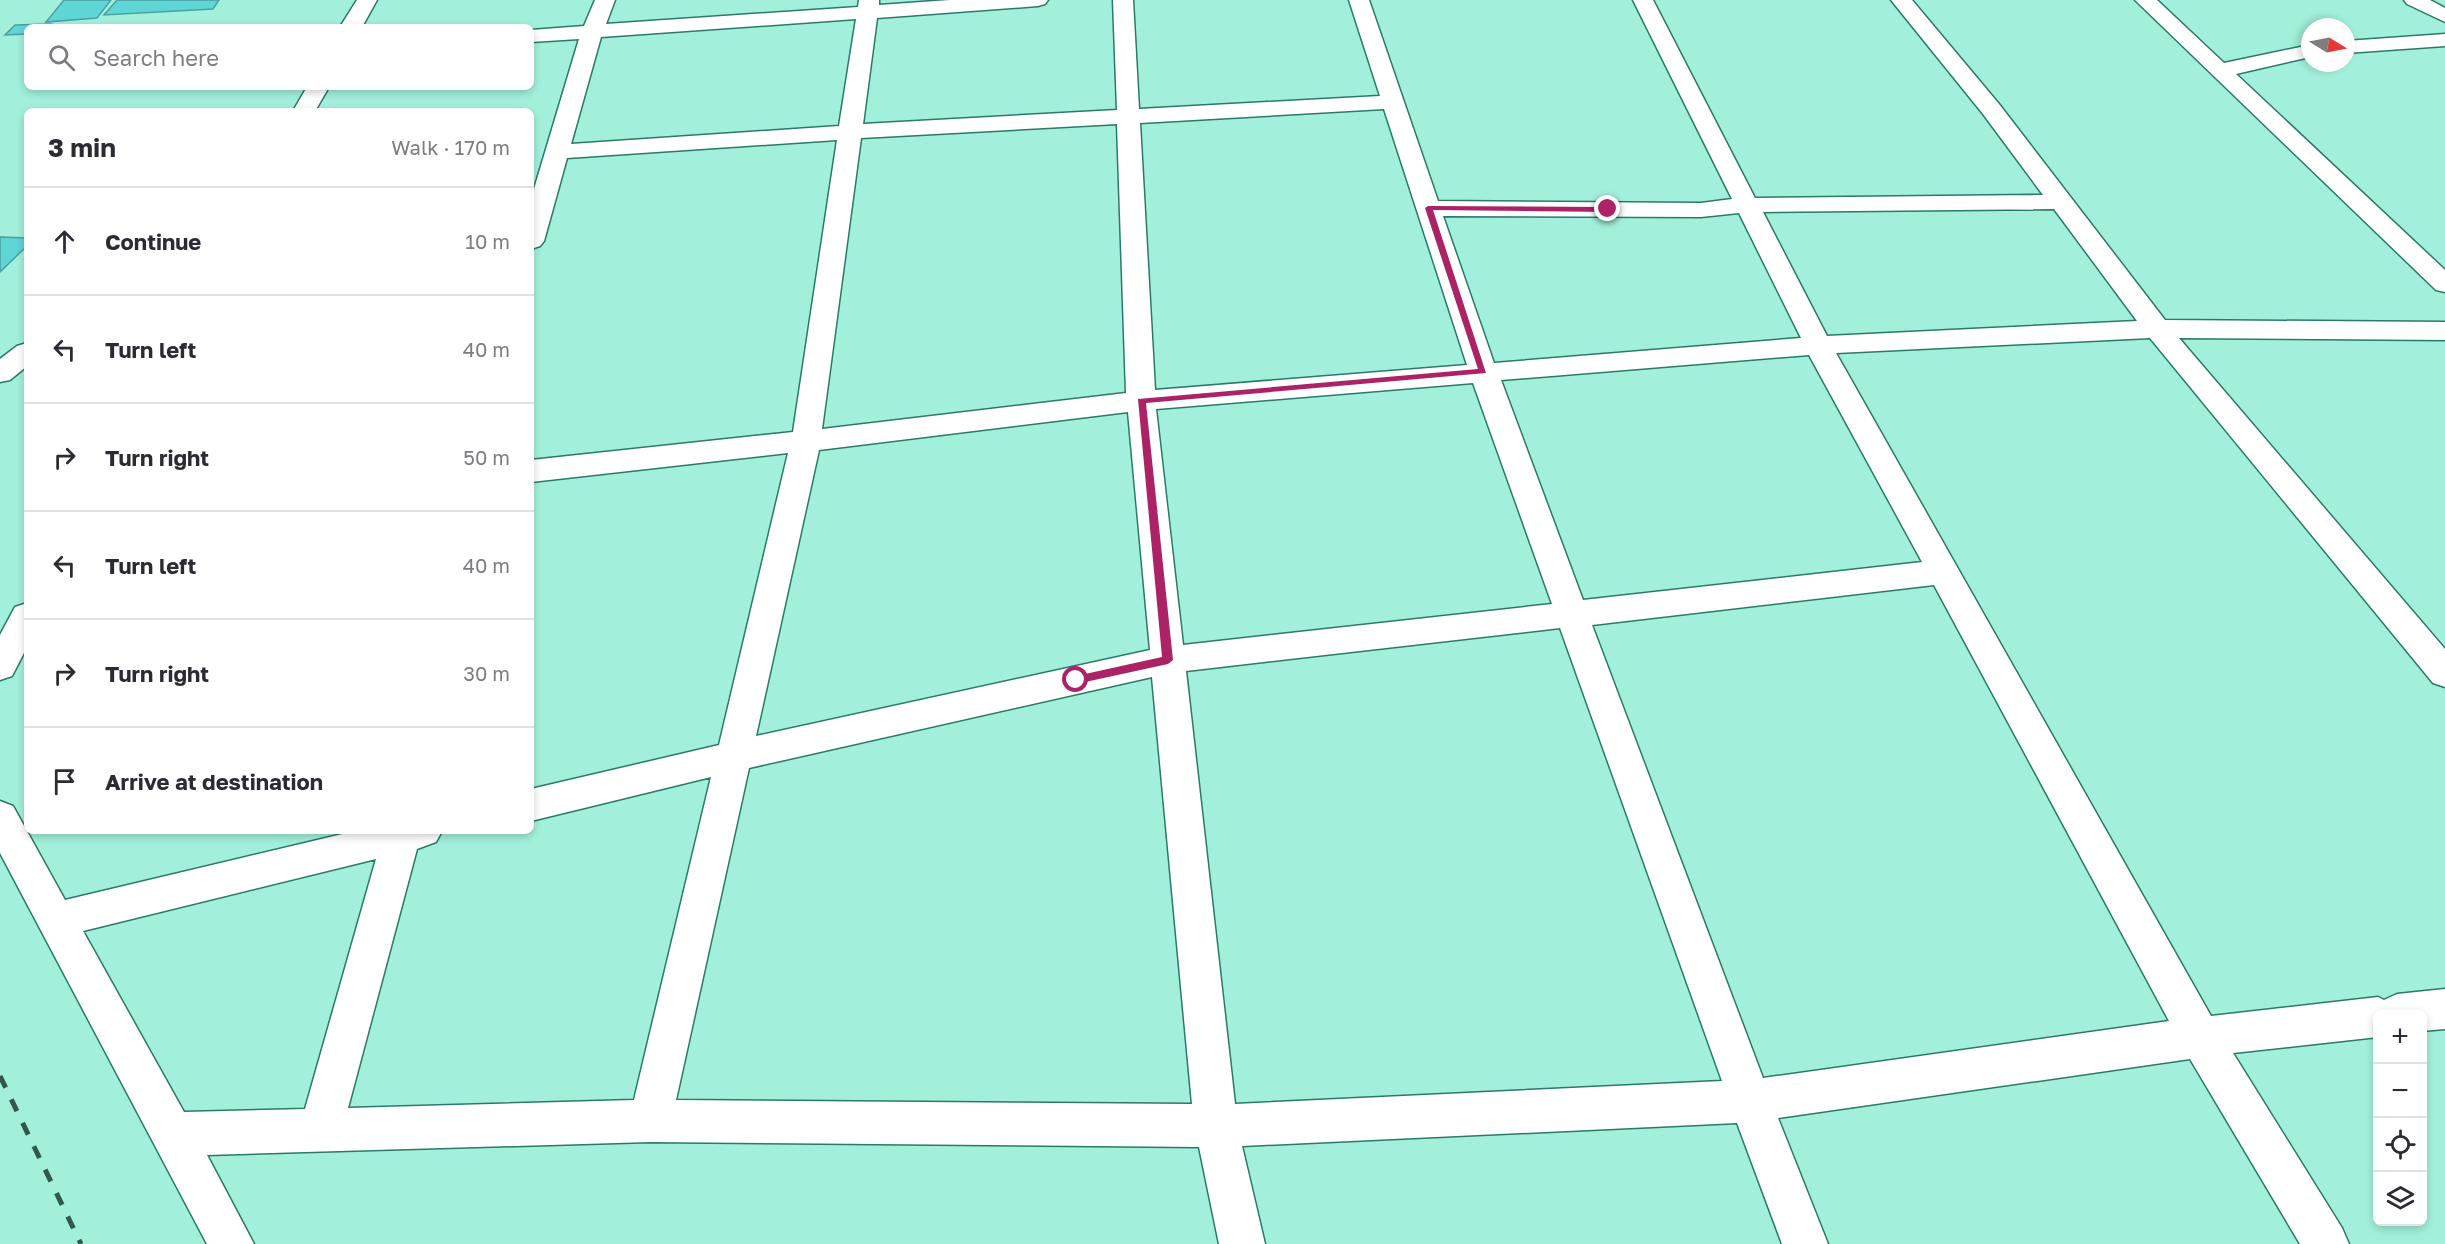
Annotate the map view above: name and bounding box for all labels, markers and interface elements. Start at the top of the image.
north arrow [2301,18,2355,72]
search box [24,24,534,90]
icon: search [45,41,78,74]
text: Search here [93,44,219,71]
text: 3 min [48,132,116,163]
text: Walk · 170 m [391,135,510,159]
route end [1594,195,1620,221]
icon: ahead [48,225,81,258]
text: Continue [105,228,201,255]
text: 10 m [465,229,510,253]
icon: left [48,333,81,366]
text: Turn left [105,336,196,363]
text: 40 m [463,337,510,361]
icon: right [48,441,81,474]
text: Turn right [105,444,209,471]
text: 50 m [463,445,510,469]
icon: left [48,549,81,582]
text: Turn left [105,552,196,579]
text: 40 m [463,553,510,577]
icon: right [48,657,81,690]
text: Turn right [105,660,209,687]
text: 30 m [463,661,510,685]
route start [1062,666,1088,692]
icon: arrive [48,765,81,798]
text: Arrive at destination [105,768,323,795]
map controls [2373,1010,2427,1226]
button: + [2373,1010,2427,1064]
button: − [2373,1064,2427,1118]
button: locate [2373,1118,2427,1172]
button: layers [2373,1172,2427,1226]

